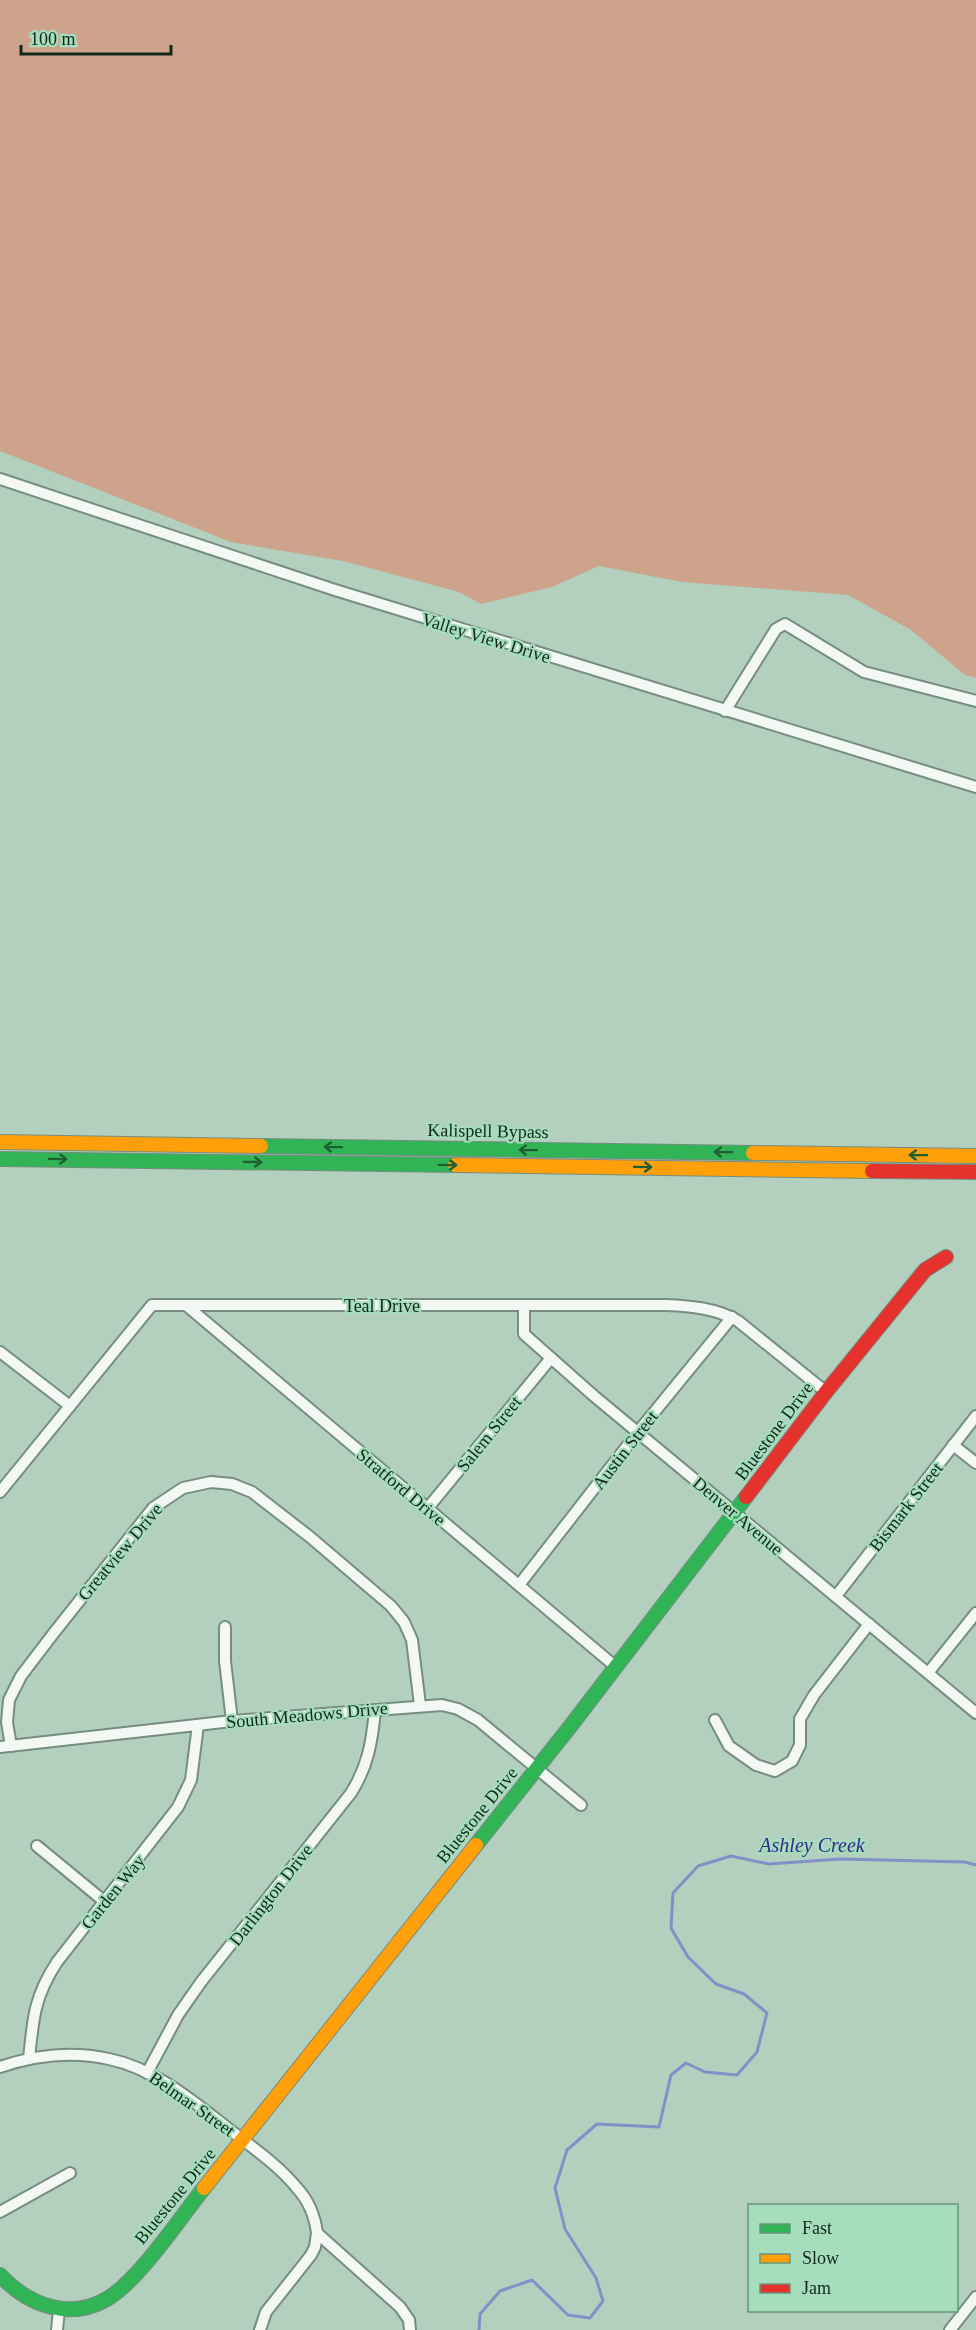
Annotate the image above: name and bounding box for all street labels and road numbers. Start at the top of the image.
street label: Valley View Drive [419,609,553,667]
street label: Kalispell Bypass [427,1120,549,1142]
street label: Teal Drive [344,1296,420,1316]
street label: Bluestone Drive [731,1378,817,1484]
street label: Salem Street [452,1392,526,1476]
street label: Austin Street [588,1407,662,1493]
street label: Stratford Drive [353,1444,449,1530]
street label: Bismark Street [865,1458,947,1556]
street label: Denver Avenue [689,1473,787,1559]
street label: Greatview Drive [74,1499,166,1605]
street label: South Meadows Drive [225,1698,389,1732]
street label: Bluestone Drive [432,1763,522,1867]
street label: Darlington Drive [225,1840,317,1950]
street label: Garden Way [77,1851,149,1933]
street label: Belmar Street [146,2067,238,2141]
street label: Bluestone Drive [130,2144,220,2248]

